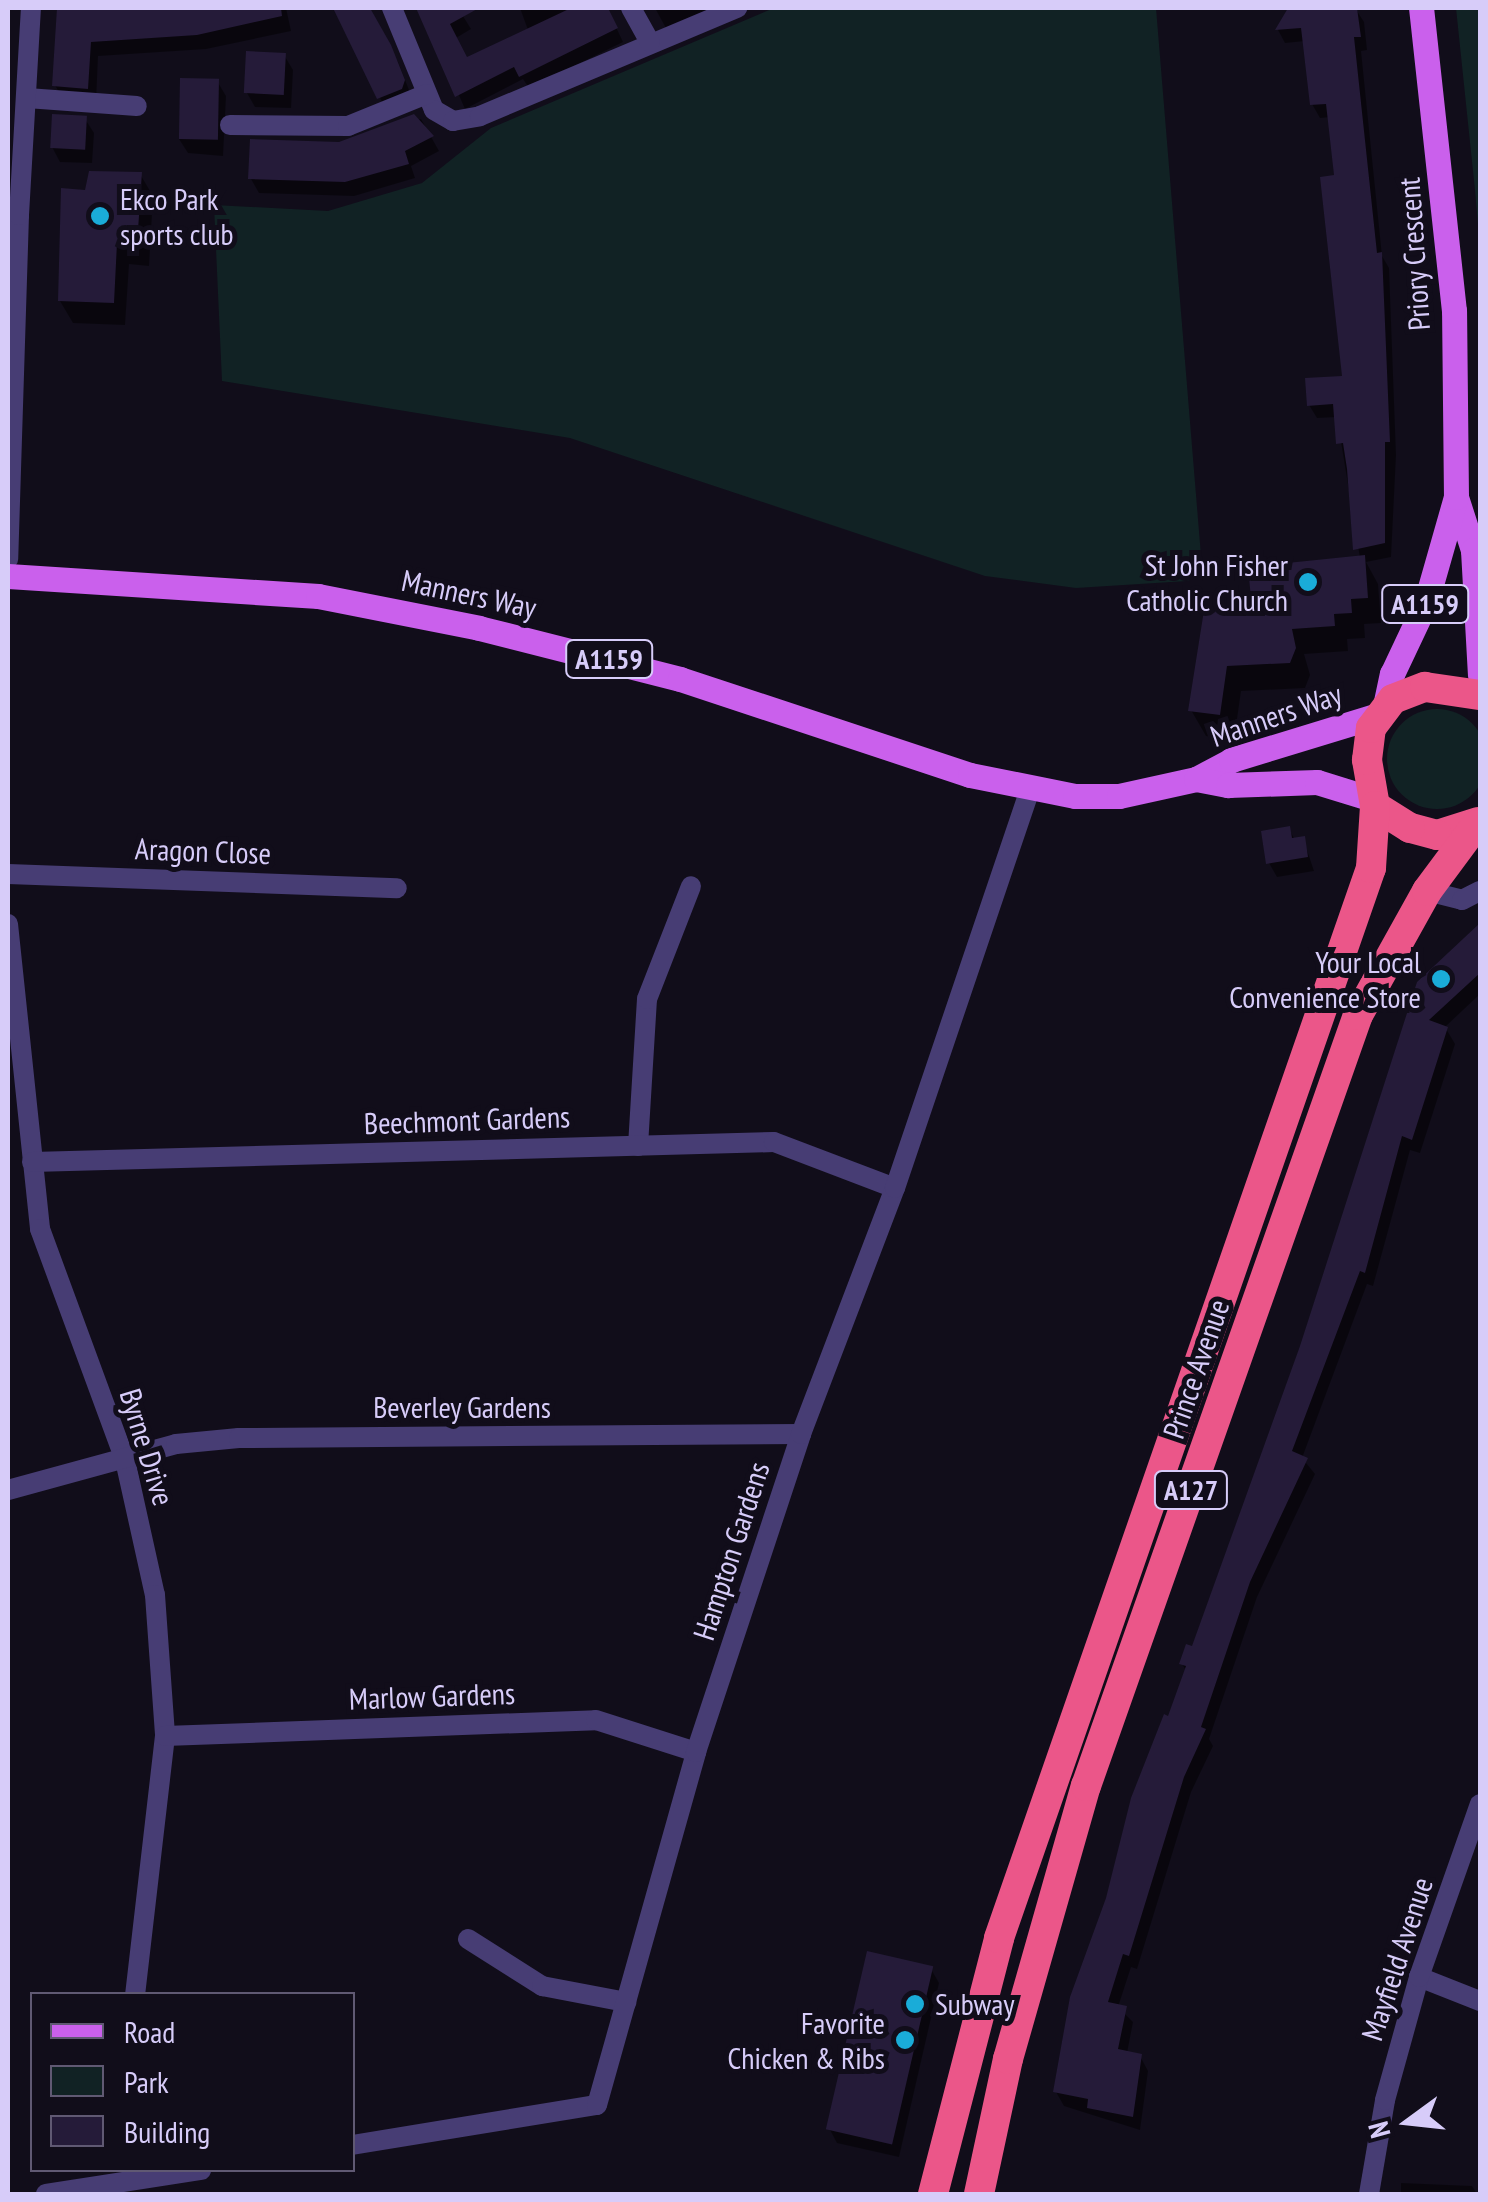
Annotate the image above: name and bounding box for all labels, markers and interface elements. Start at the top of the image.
street label: Priory Crescent [1391,176,1437,332]
place label: Ekco Park sports club [120,181,234,252]
marker: Ekco Park sports club [89,205,111,227]
place label: St John Fisher Catholic Church [1126,547,1288,618]
street label: Manners Way [398,562,540,626]
marker: St John Fisher Catholic Church [1297,571,1319,593]
road number: A1159 [1380,581,1470,627]
road number: A1159 [564,636,654,682]
street label: Manners Way [1205,676,1347,754]
street label: Aragon Close [134,831,272,871]
place label: Your Local Convenience Store [1229,944,1421,1014]
marker: Your Local Convenience Store [1430,968,1452,990]
street label: Beechmont Gardens [363,1098,571,1142]
street label: Prince Avenue [1155,1294,1237,1444]
street label: Byrne Drive [112,1384,182,1510]
street label: Beverley Gardens [373,1389,551,1425]
street label: Hampton Gardens [685,1458,777,1644]
road number: A127 [1154,1467,1228,1513]
street label: Marlow Gardens [348,1675,516,1717]
street label: Mayfield Avenue [1354,1873,1440,2045]
place label: Subway [935,1986,1015,2022]
legend [30,1992,355,2172]
marker: Subway [904,1993,926,2015]
place label: Favorite Chicken & Ribs [728,2005,885,2076]
text: Road [124,2012,175,2051]
marker: Favorite Chicken & Ribs [894,2029,916,2051]
text: Park [124,2062,169,2101]
north arrow [1358,2072,1458,2172]
text: Building [124,2112,210,2151]
text: N [1359,2118,1398,2142]

